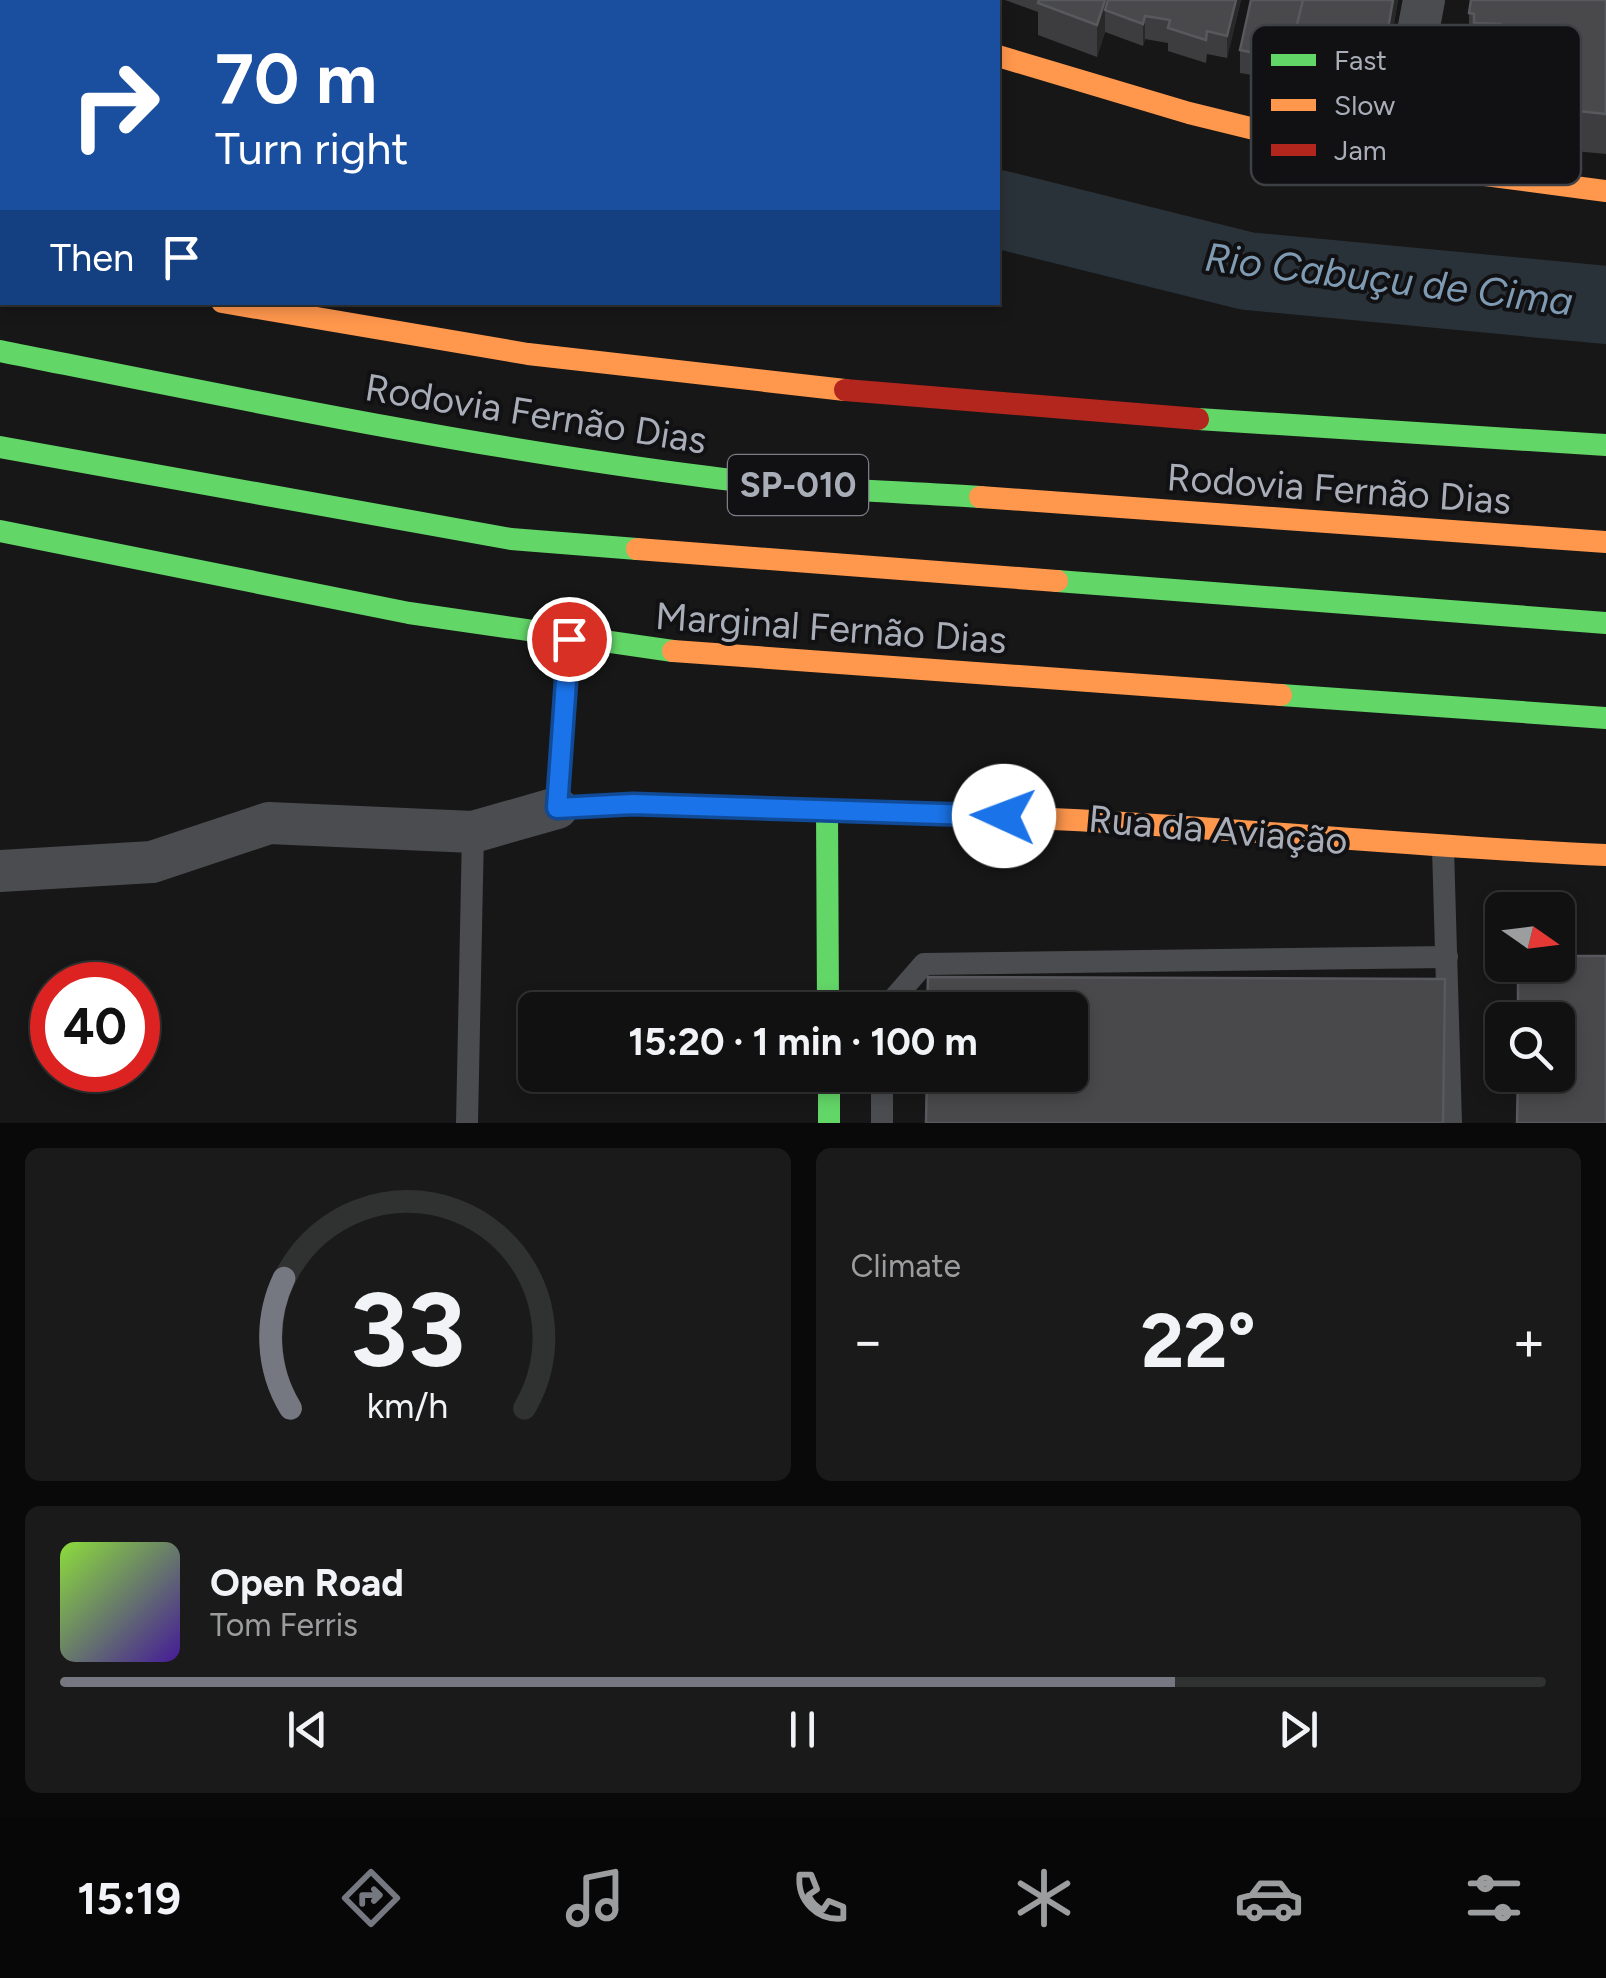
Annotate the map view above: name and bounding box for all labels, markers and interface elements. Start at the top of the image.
legend [1251,25,1581,185]
text: 70 m [215,36,377,121]
icon: right [50,40,180,170]
text: Fast [1334,43,1387,77]
text: Slow [1334,88,1395,122]
text: Turn right [215,121,408,175]
text: Jam [1334,133,1387,167]
icon: arrive [154,230,209,285]
water label: Rio Cabuçu de Cima [1202,233,1576,325]
text: Then [50,235,134,281]
street label: Rodovia Fernão Dias [362,364,710,464]
street label: Rodovia Fernão Dias [1165,454,1513,524]
road number: SP-010 [728,455,868,515]
street label: Marginal Fernão Dias [654,593,1008,663]
pin [527,597,612,682]
icon: arrive [542,612,597,667]
position arrow [952,764,1056,868]
street label: Rua da Aviação [1086,796,1350,864]
north arrow [1485,892,1575,982]
map controls [1485,892,1575,1092]
speed limit sign: 40 [30,962,160,1092]
button: search [1485,1002,1575,1092]
text: 15:20 · 1 min · 100 m [628,1019,978,1065]
text: Climate [851,1247,961,1285]
text: 33 [350,1267,466,1392]
text: 22° [1141,1296,1256,1386]
text: − [851,1308,885,1374]
text: + [1512,1308,1546,1374]
text: km/h [367,1384,449,1427]
text: Open Road [210,1560,404,1606]
text: Tom Ferris [210,1606,358,1644]
icon: previous [280,1702,335,1757]
icon: pause [775,1702,830,1757]
icon: next [1271,1702,1326,1757]
icon: directions [336,1863,406,1933]
icon: music [560,1863,630,1933]
icon: phone [785,1863,855,1933]
icon: climate [1009,1863,1079,1933]
icon: car [1234,1863,1304,1933]
icon: filters [1459,1863,1529,1933]
text: 15:19 [77,1871,181,1925]

